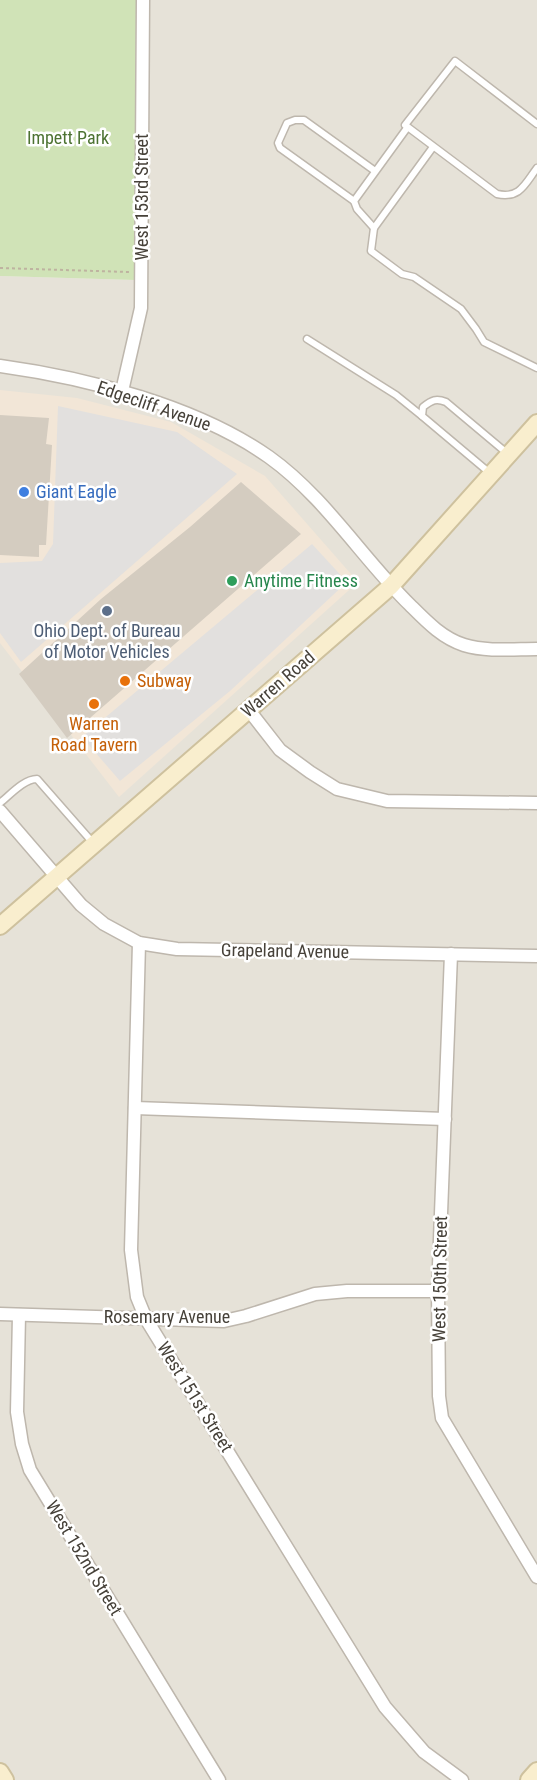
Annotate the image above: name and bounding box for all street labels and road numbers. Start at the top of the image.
street label: West 153rd Street [131,134,152,260]
street label: Edgecliff Avenue [95,376,214,435]
street label: Warren Road [237,646,319,721]
street label: Grapeland Avenue [221,939,349,962]
street label: West 150th Street [428,1216,451,1342]
street label: Rosemary Avenue [104,1306,230,1327]
street label: West 151st Street [153,1338,238,1456]
street label: West 152nd Street [42,1497,127,1619]

